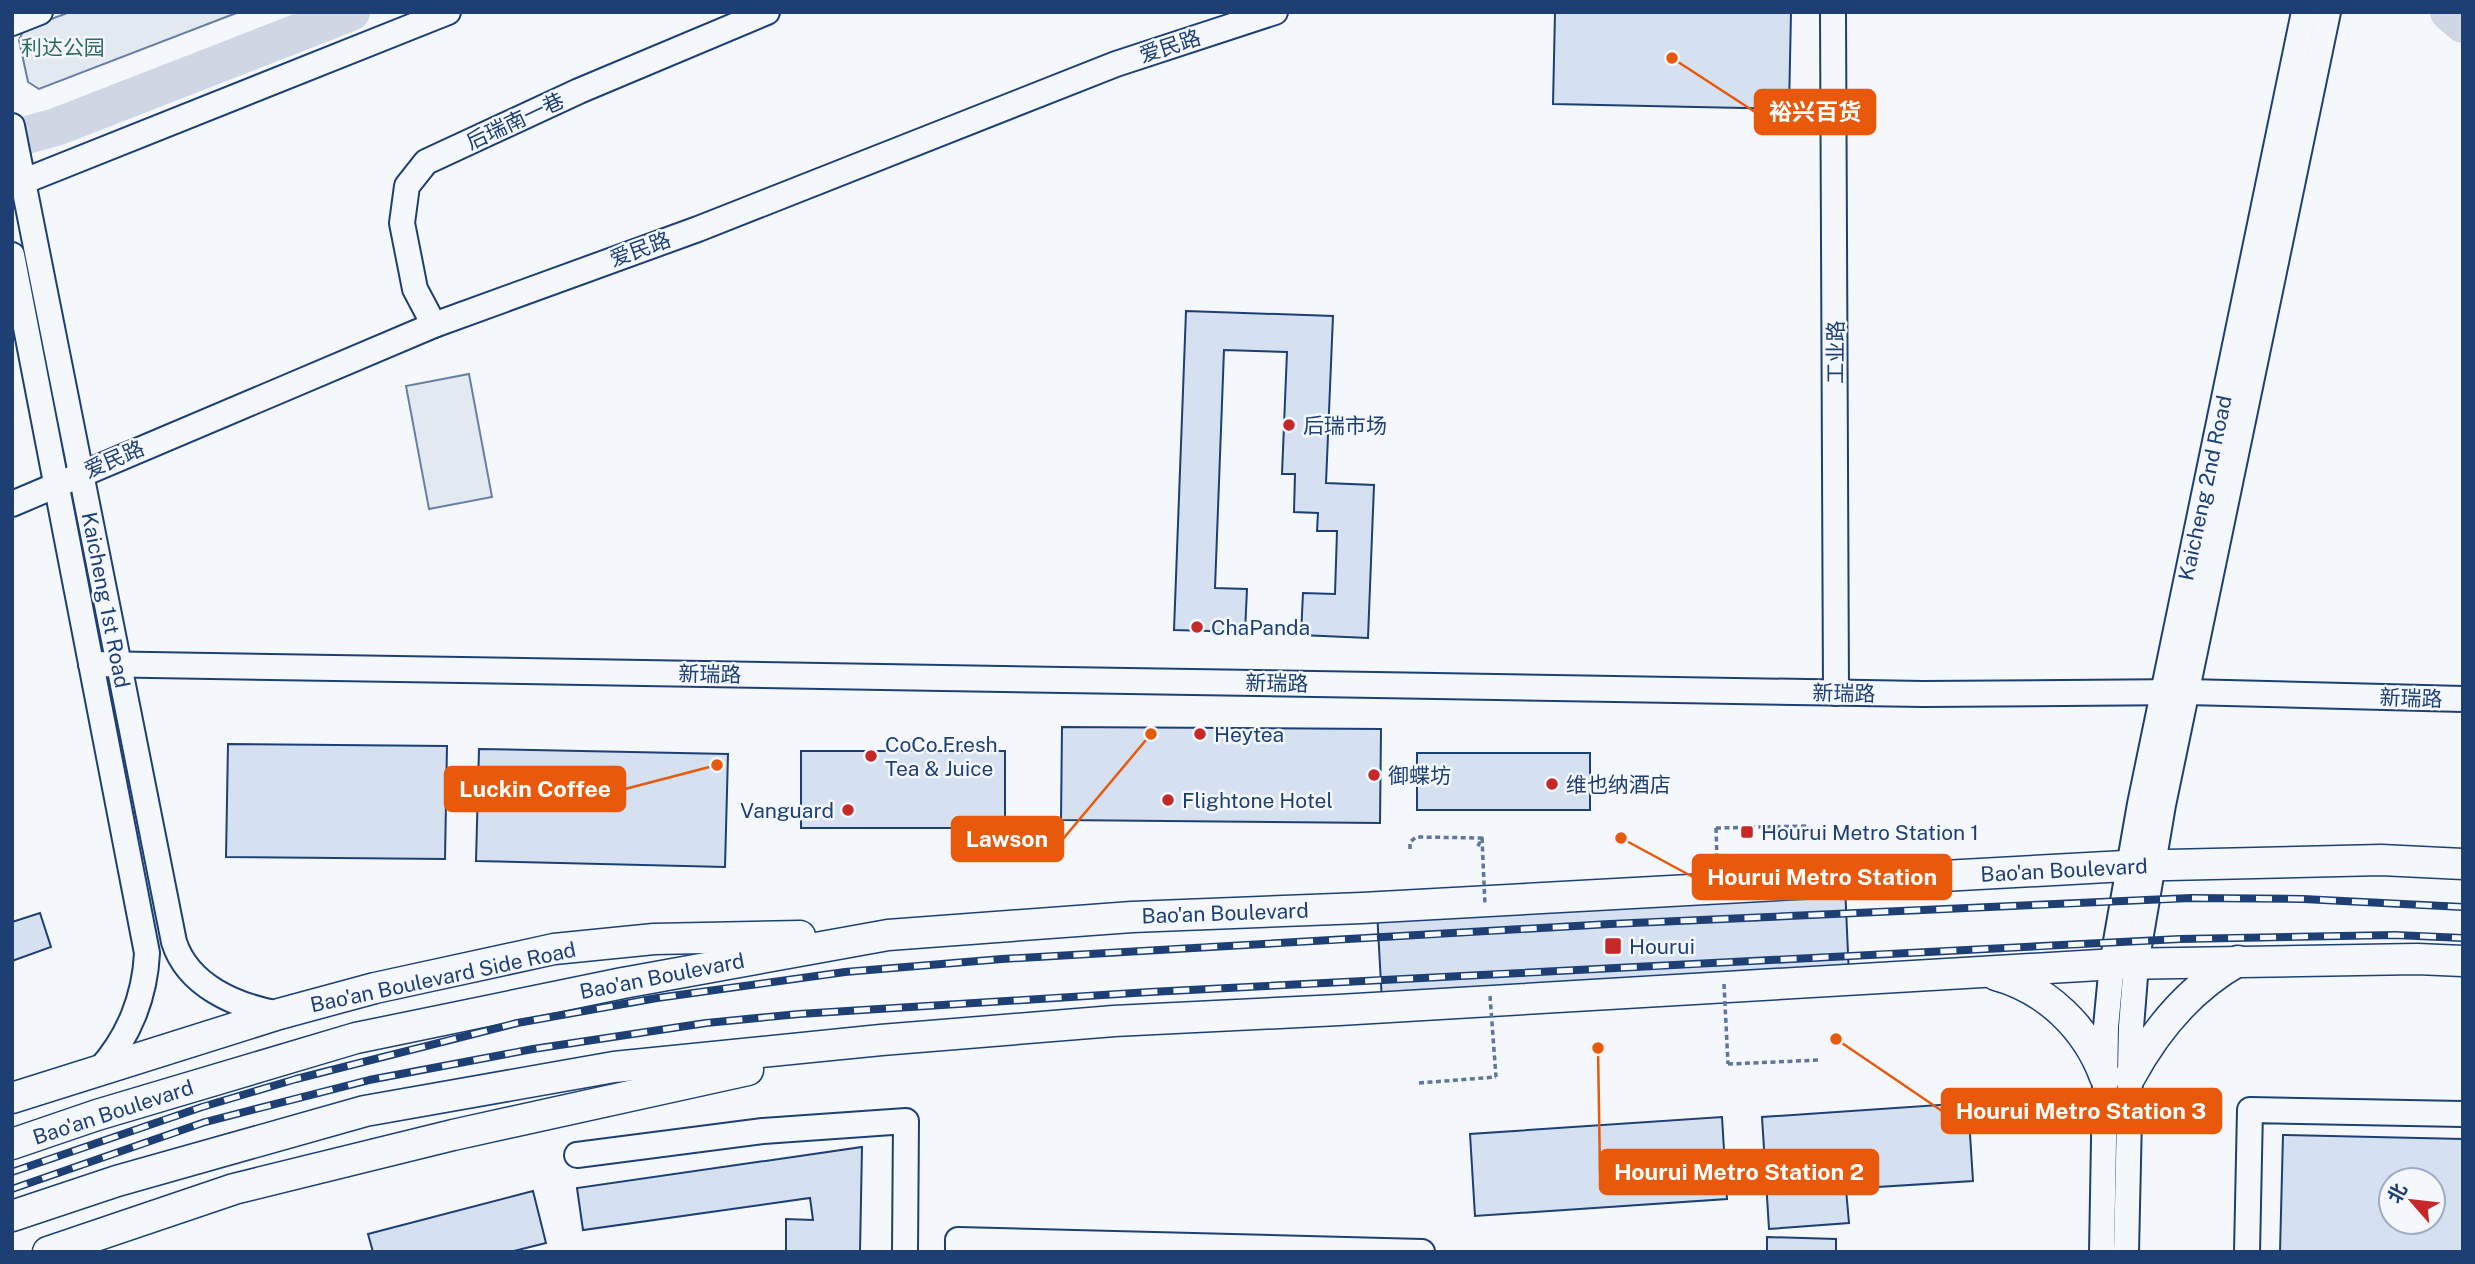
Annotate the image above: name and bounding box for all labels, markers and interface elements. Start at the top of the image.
street label: 爱民路 [1136,24,1204,68]
park label: 利达公园 [21,35,105,60]
street label: 后瑞南一巷 [462,87,568,155]
callout: 裕兴百货 [1755,90,1875,134]
text: 裕兴百货 [1769,98,1861,125]
street label: 爱民路 [606,226,674,272]
street label: 工业路 [1823,321,1848,384]
street label: Kaicheng 2nd Road [2173,393,2237,583]
place label: 后瑞市场 [1303,413,1387,438]
marker: 后瑞市场 [1281,417,1297,433]
street label: 爱民路 [80,435,148,483]
street label: Kaicheng 1st Road [77,510,135,690]
place label: ChaPanda [1211,615,1310,640]
marker: ChaPanda [1189,619,1205,635]
street label: 新瑞路 [678,661,742,687]
street label: 新瑞路 [1245,670,1309,696]
street label: 新瑞路 [1812,680,1876,706]
street label: 新瑞路 [2379,684,2443,712]
place label: Heytea [1214,722,1284,747]
marker: Heytea [1192,726,1208,742]
place label: CoCo Fresh Tea & Juice [885,732,998,781]
marker: CoCo Fresh Tea & Juice [863,748,879,764]
place label: 御蝶坊 [1388,763,1451,788]
callout: Luckin Coffee [445,767,625,811]
marker: 御蝶坊 [1366,767,1382,783]
place label: 维也纳酒店 [1566,772,1671,797]
text: Luckin Coffee [459,775,611,802]
marker: 维也纳酒店 [1544,776,1560,792]
place label: Flightone Hotel [1182,788,1333,813]
marker: Flightone Hotel [1160,792,1176,808]
place label: Vanguard [740,798,834,823]
marker: Vanguard [840,802,856,818]
callout: Lawson [952,817,1063,861]
place label: Hourui Metro Station 1 [1761,820,1979,845]
marker: Hourui Metro Station 1 [1739,824,1755,840]
text: Lawson [966,825,1048,852]
street label: Bao'an Boulevard [1980,853,2148,887]
callout: Hourui Metro Station [1693,855,1951,899]
text: Hourui Metro Station [1707,863,1937,890]
street label: Bao'an Boulevard [1141,898,1309,928]
place label: Hourui [1629,934,1695,959]
marker: Hourui [1603,936,1623,956]
street label: Bao'an Boulevard Side Road [308,937,578,1017]
street label: Bao'an Boulevard [577,948,747,1004]
street label: Bao'an Boulevard [30,1074,196,1150]
callout: Hourui Metro Station 3 [1942,1089,2221,1133]
text: Hourui Metro Station 3 [1956,1097,2206,1124]
callout: Hourui Metro Station 2 [1600,1150,1878,1194]
text: Hourui Metro Station 2 [1614,1158,1864,1185]
north arrow [2377,1166,2447,1236]
text: 北 [2383,1179,2411,1207]

